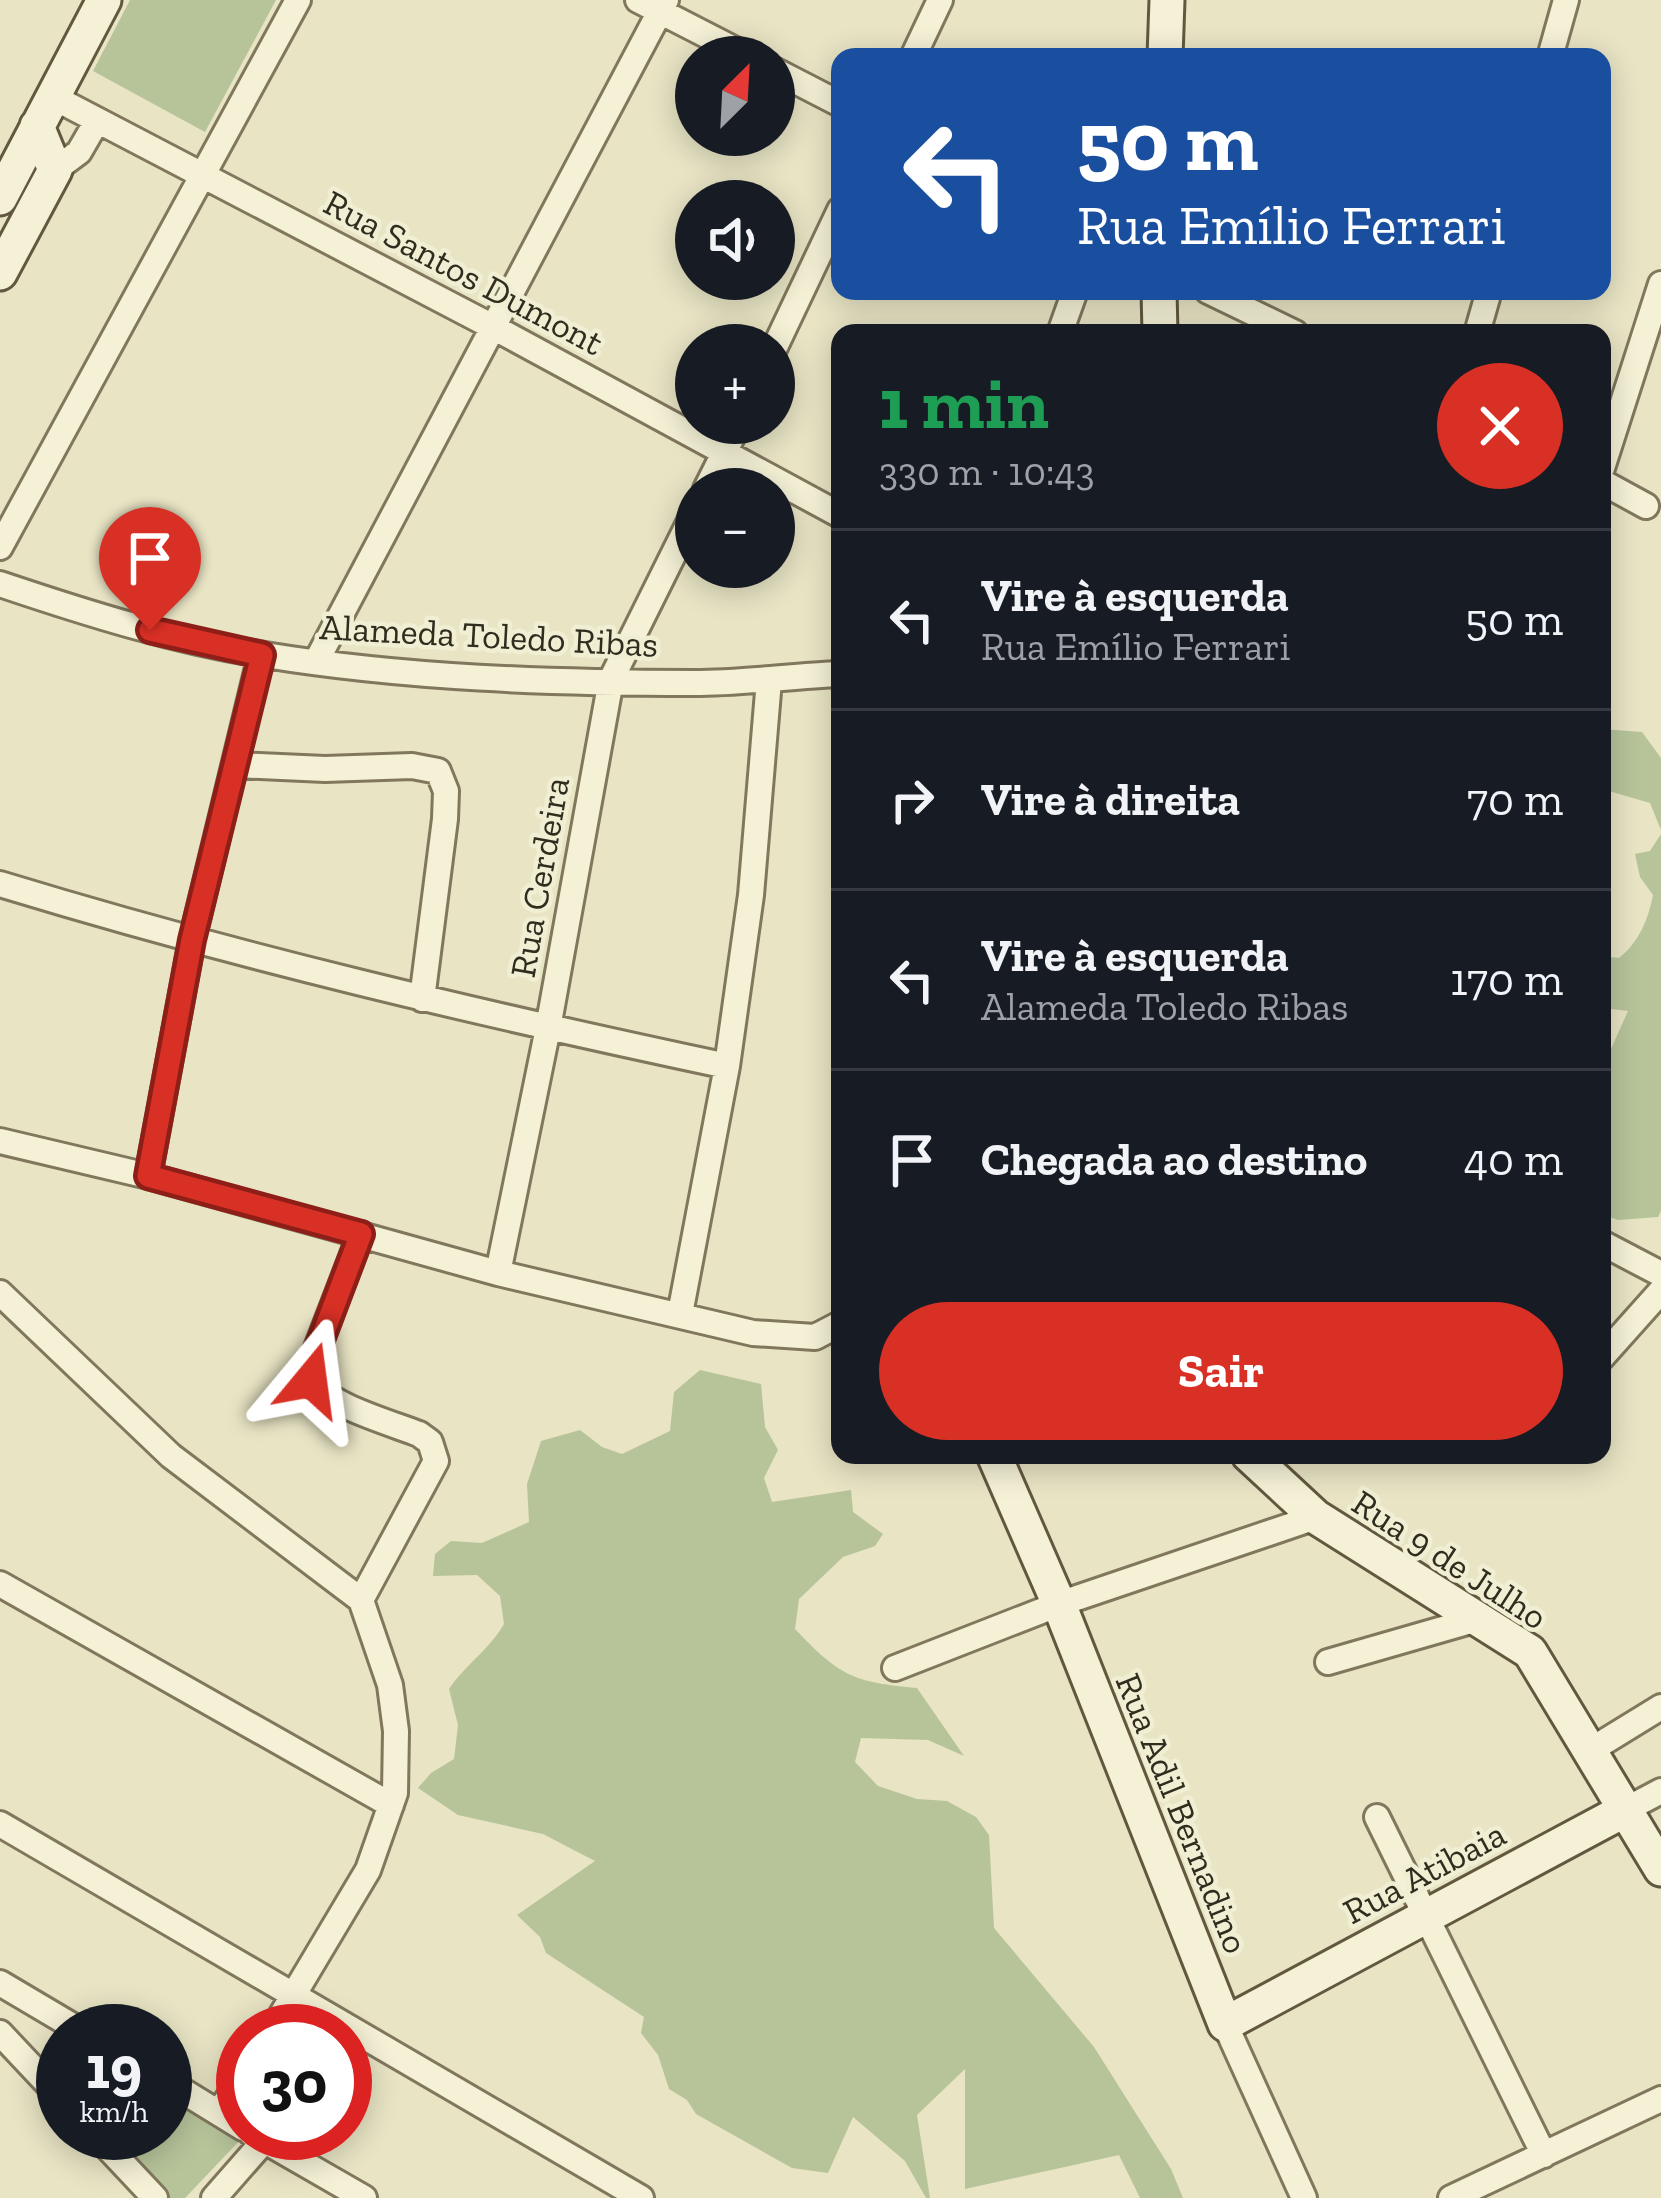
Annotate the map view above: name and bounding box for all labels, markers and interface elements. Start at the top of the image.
north arrow [675,36,795,156]
map controls [675,36,795,588]
text: 50 m [1077,91,1259,192]
icon: left [879,96,1035,252]
button: sound [675,180,795,300]
street label: Rua Santos Dumont [317,181,611,364]
text: Rua Emílio Ferrari [1077,193,1506,258]
button: + [675,324,795,444]
text: 1 min [879,360,1049,446]
button: close [1437,363,1563,489]
text: 330 m · 10:43 [879,448,1095,495]
button: − [675,468,795,588]
pin [99,507,201,630]
icon: arrive [117,525,183,591]
text: Vire à esquerda [981,569,1289,623]
icon: left [879,587,945,653]
text: 50 m [1465,593,1563,647]
street label: Alameda Toledo Ribas [319,605,659,666]
text: Rua Emílio Ferrari [981,623,1291,670]
icon: right [879,767,945,833]
text: Vire à direita [981,773,1240,827]
text: 70 m [1467,773,1563,827]
street label: Rua Cerdeira [501,774,578,981]
text: Vire à esquerda [981,929,1289,983]
icon: left [879,947,945,1013]
text: 170 m [1450,953,1563,1007]
text: Alameda Toledo Ribas [981,983,1348,1030]
icon: arrive [879,1127,945,1193]
text: Chegada ao destino [981,1133,1367,1187]
text: 40 m [1464,1133,1563,1187]
button: Sair [879,1302,1563,1440]
position arrow [248,1317,374,1443]
street label: Rua 9 de Julho [1344,1481,1555,1638]
street label: Rua Adil Bernadino [1107,1667,1258,1959]
street label: Rua Atibaia [1336,1812,1513,1933]
speed limit sign: 30 [216,2004,372,2160]
text: 19 [86,2031,142,2103]
text: km/h [80,2094,148,2130]

